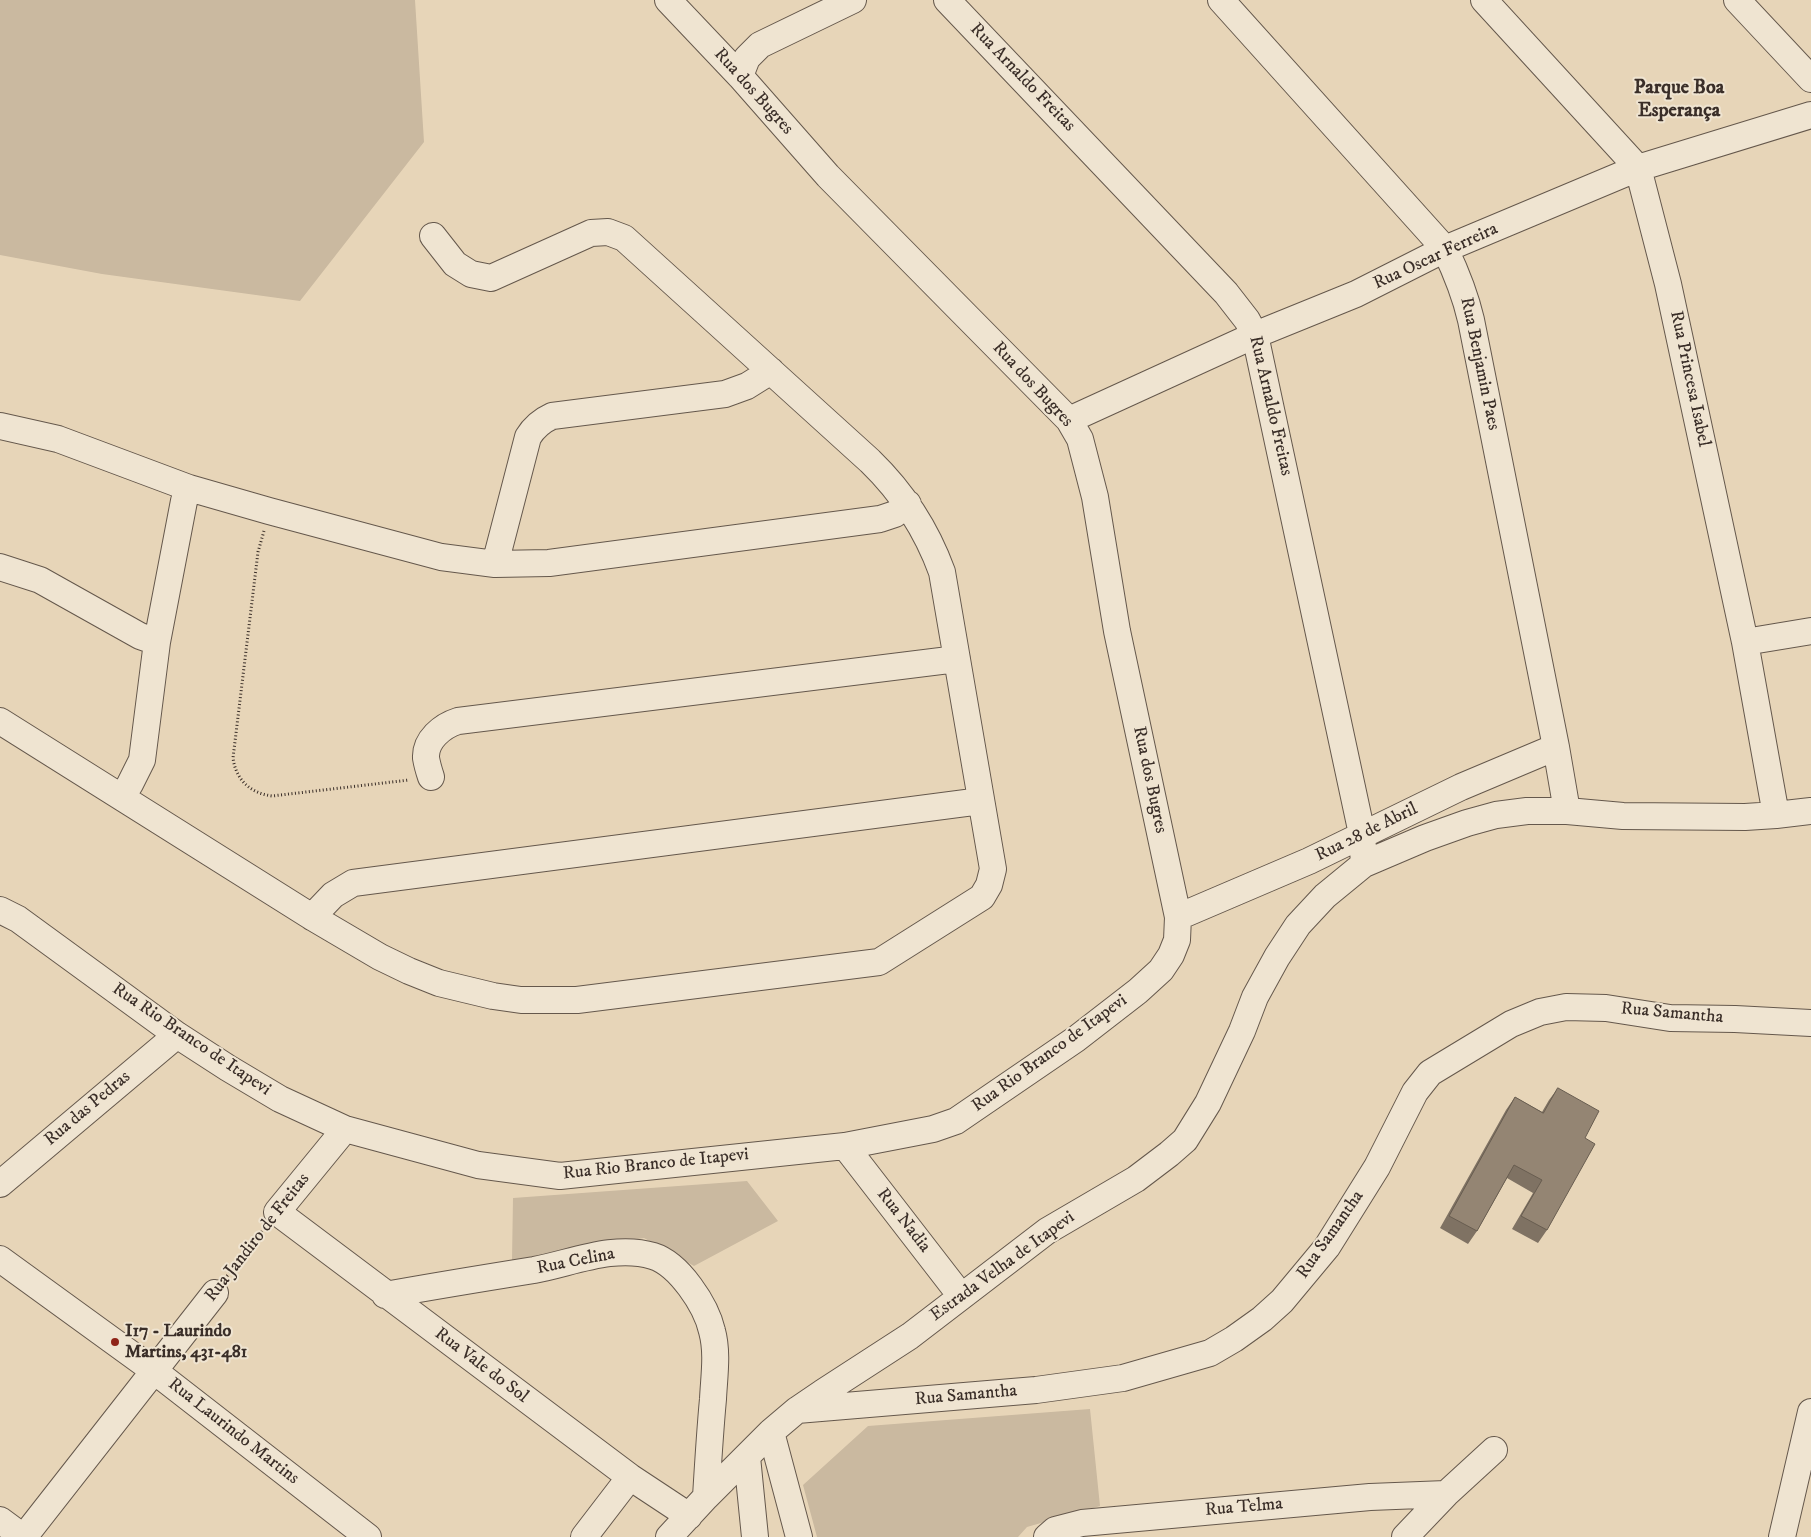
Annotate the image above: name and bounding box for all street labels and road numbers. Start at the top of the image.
street label: Rua Arnaldo Freitas [965,19,1079,137]
street label: Rua dos Bugres [709,44,797,140]
street label: Rua Oscar Ferreira [1370,219,1502,295]
street label: Rua Benjamin Paes [1454,296,1504,432]
street label: Rua Princesa Isabel [1664,309,1714,449]
street label: Rua Arnaldo Freitas [1243,334,1297,478]
street label: Rua dos Bugres [987,338,1077,432]
street label: Rua dos Bugres [1127,725,1171,835]
street label: Rua 28 de Abril [1313,799,1421,867]
street label: Rua Rio Branco de Itapevi [108,979,274,1101]
street label: Rua Rio Branco de Itapevi [968,990,1132,1118]
street label: Rua Samantha [1620,999,1724,1029]
street label: Rua das Pedras [41,1067,135,1151]
street label: Rua Rio Branco de Itapevi [562,1145,750,1185]
street label: Rua Jandiro de Freitas [201,1169,315,1307]
street label: Rua Nadia [871,1185,935,1257]
street label: Rua Samantha [1293,1187,1369,1283]
street label: Estrada Velha de Itapevi [926,1207,1080,1327]
street label: Rua Celina [535,1244,617,1280]
street label: Rua Vale do Sol [430,1324,532,1408]
street label: Rua Laurindo Martins [163,1374,303,1490]
street label: Rua Samantha [914,1381,1018,1411]
street label: Rua Telma [1204,1494,1284,1522]

